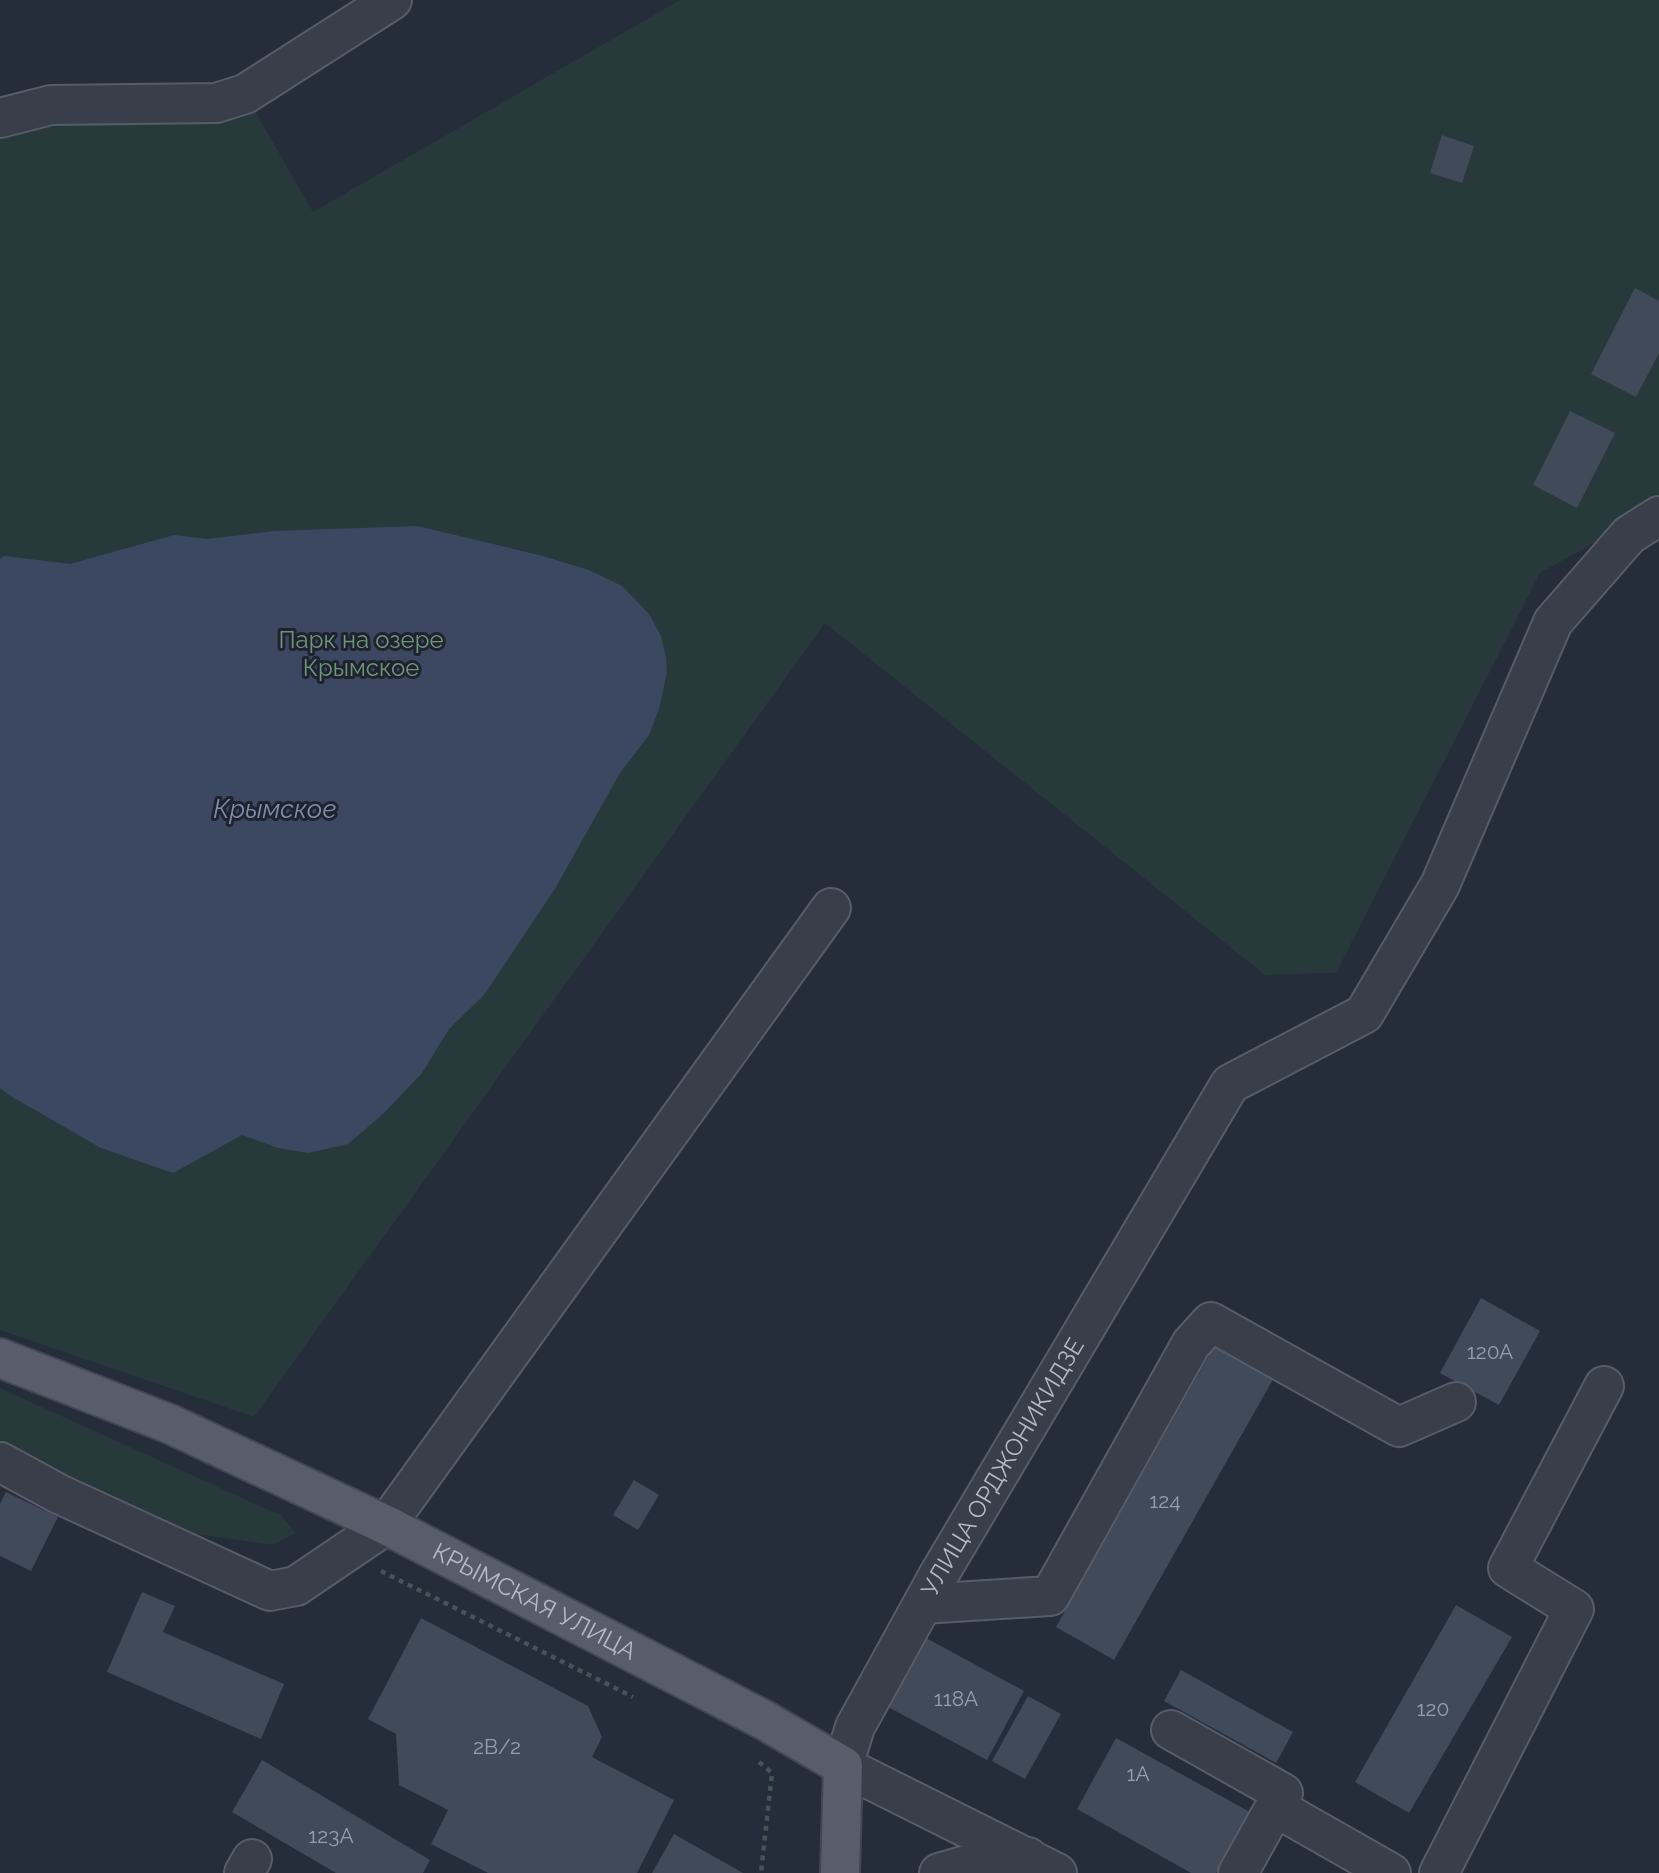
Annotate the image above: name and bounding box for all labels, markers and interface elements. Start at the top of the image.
park label: Парк на озере Крымское [278,625,444,682]
water label: Крымское [213,794,337,824]
street label: УЛИЦА ОРДЖОНИКИДЗЕ [915,1333,1090,1601]
house number: 120А [1467,1339,1513,1364]
house number: 124 [1149,1488,1181,1513]
street label: КРЫМСКАЯ УЛИЦА [428,1537,642,1666]
house number: 118А [934,1686,978,1711]
house number: 120 [1417,1696,1449,1721]
house number: 2В/2 [473,1734,521,1759]
house number: 1А [1126,1761,1150,1786]
house number: 123А [308,1823,354,1848]

